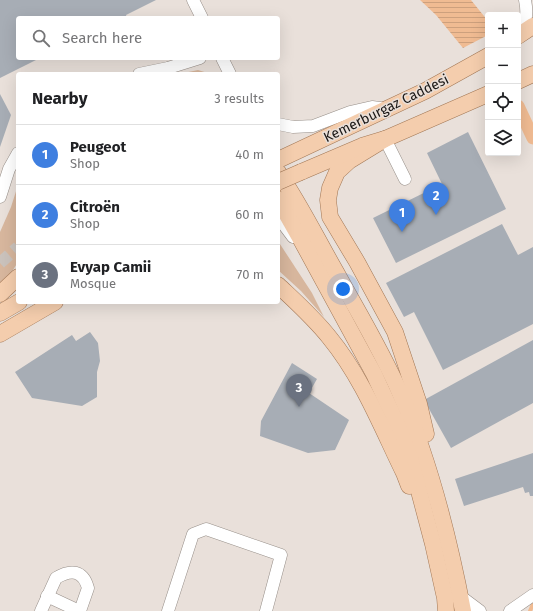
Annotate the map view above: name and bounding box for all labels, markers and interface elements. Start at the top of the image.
map controls [485,12,521,156]
button: + [485,12,521,48]
search box [16,16,280,60]
icon: search [30,27,52,49]
text: Search here [62,29,142,47]
button: − [485,48,521,84]
street label: Kemerburgaz Caddesi [321,71,452,146]
button: locate [485,84,521,120]
text: Nearby [32,88,87,109]
text: 3 results [214,91,264,106]
button: layers [485,120,521,156]
text: Peugeot [70,138,126,156]
text: 1 [42,147,48,162]
text: 40 m [235,147,264,162]
text: Shop [70,156,100,171]
pin: 2 [423,182,449,215]
text: Citroën [70,198,120,216]
pin: 1 [389,199,415,232]
text: 2 [42,207,48,222]
text: 60 m [235,207,264,222]
text: Shop [70,216,100,231]
text: Evyap Camii [70,258,151,276]
text: 3 [42,267,48,282]
text: 70 m [237,267,264,282]
text: Mosque [70,276,116,291]
your location [333,279,353,299]
pin: 3 [286,374,312,407]

